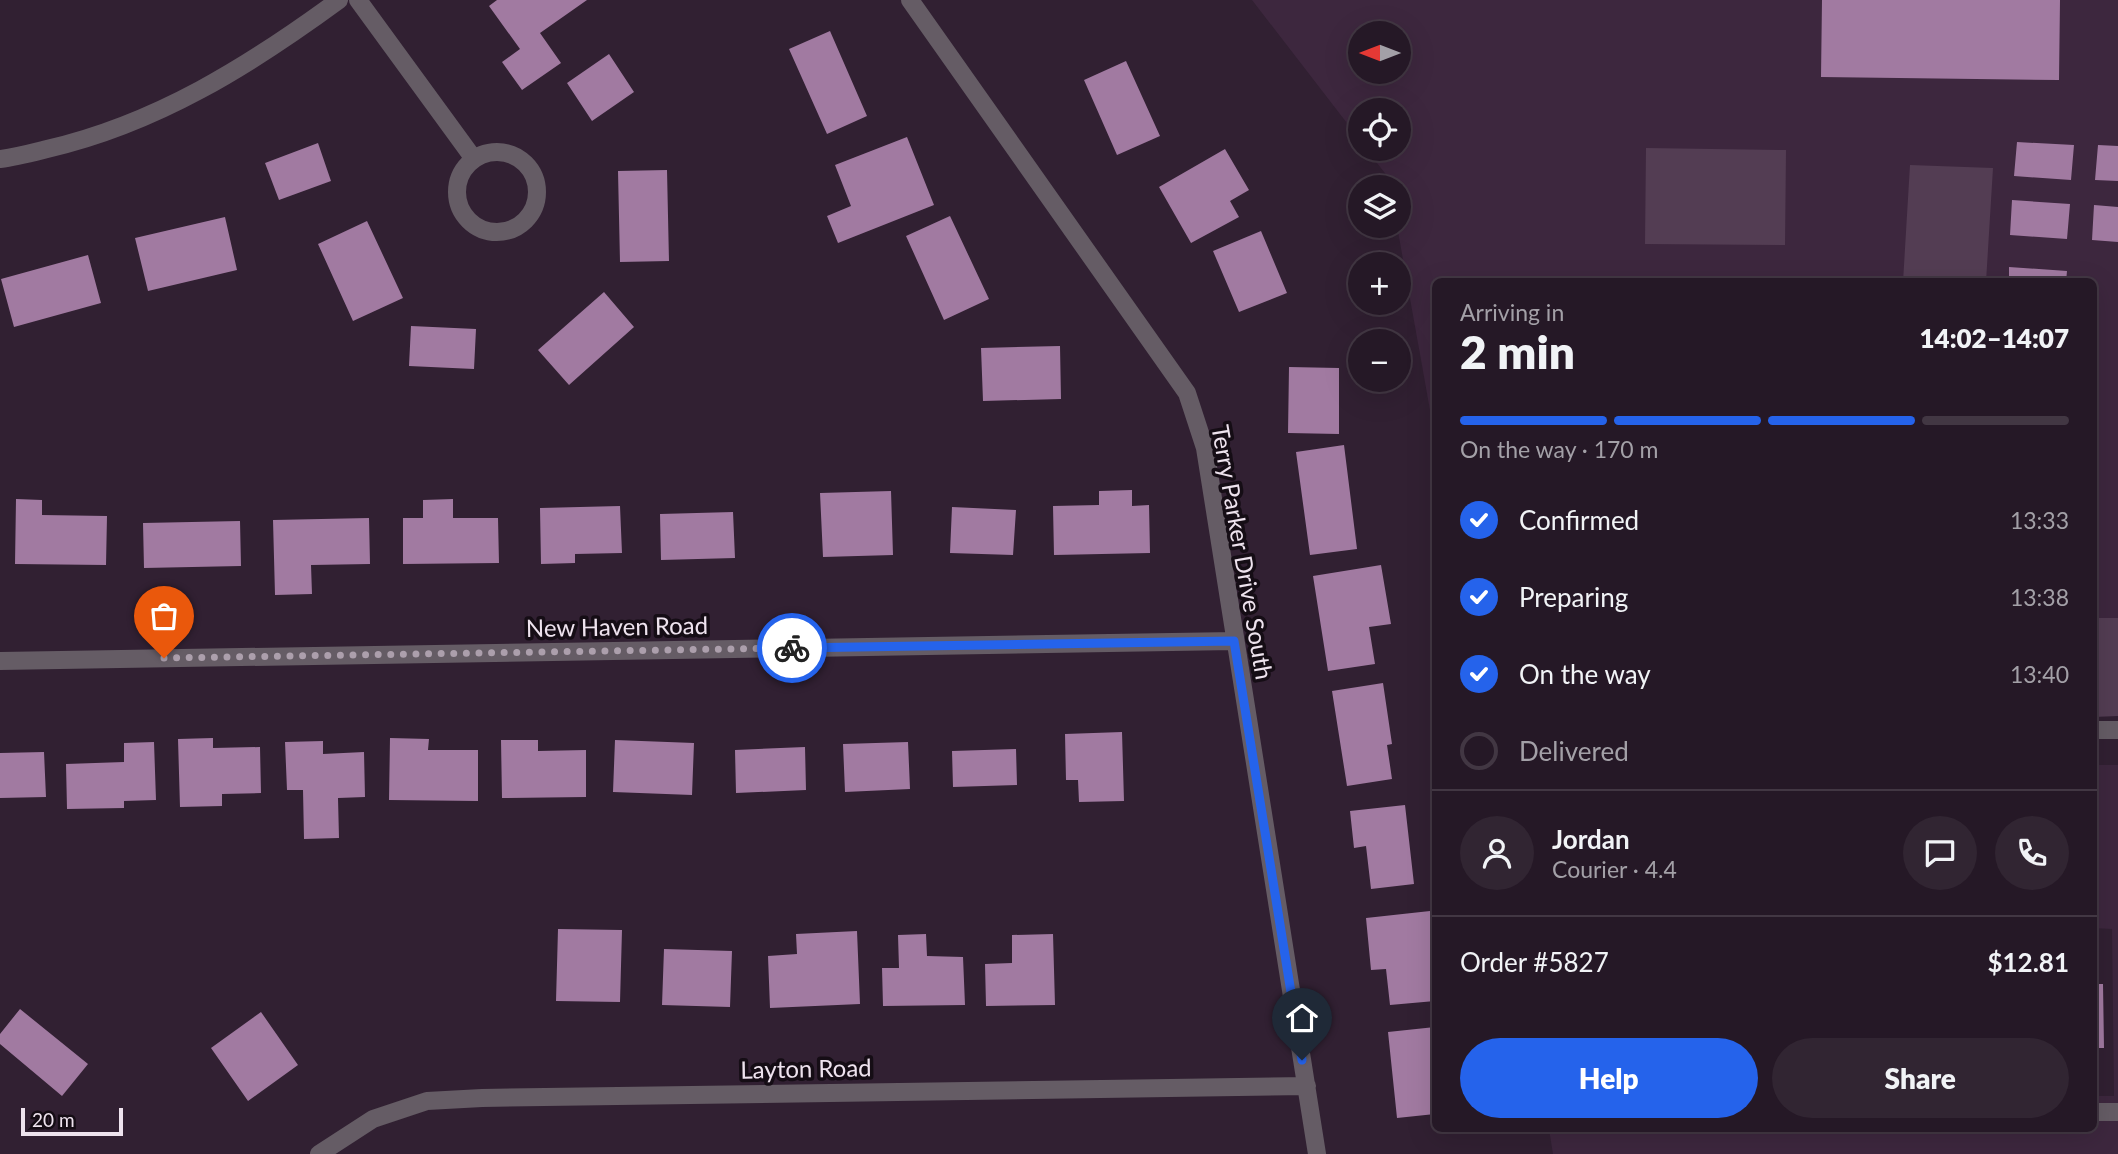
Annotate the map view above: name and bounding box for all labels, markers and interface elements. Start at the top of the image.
north arrow [1348,21,1410,84]
map controls [1348,21,1411,392]
button: locate [1348,98,1411,161]
button: layers [1348,175,1411,238]
button: + [1348,252,1411,315]
text: Arriving in [1460,298,1564,326]
text: 14:02–14:07 [1919,322,2069,354]
text: 2 min [1460,324,1575,379]
button: − [1348,329,1411,392]
street label: Terry Parker Drive South [1206,423,1280,681]
text: On the way · 170 m [1460,435,1659,463]
icon: check [1460,501,1498,539]
text: Confirmed [1519,504,1639,536]
text: 13:33 [2010,506,2069,534]
icon: check [1460,578,1498,616]
text: Preparing [1519,581,1628,613]
text: 13:38 [2010,583,2069,611]
pin [134,586,194,658]
icon: bag [145,597,183,635]
street label: New Haven Road [526,610,708,642]
courier [757,613,827,683]
icon: bike [773,629,811,667]
icon: check [1460,655,1498,693]
text: On the way [1519,658,1651,690]
text: 13:40 [2010,660,2069,688]
text: Delivered [1519,735,1629,767]
button: person [1460,816,1534,890]
button: chat [1903,816,1977,890]
button: phone [1995,816,2069,890]
text: Jordan [1552,823,1630,855]
text: Courier · 4.4 [1552,855,1677,883]
text: Order #5827 [1460,946,1609,978]
text: $12.81 [1987,946,2069,978]
pin [1272,988,1332,1060]
icon: home [1283,999,1321,1037]
button: Help [1460,1038,1758,1118]
button: Share [1772,1038,2069,1118]
street label: Layton Road [740,1052,872,1084]
scale bar [21,1105,122,1137]
text: 20 m [32,1108,75,1131]

